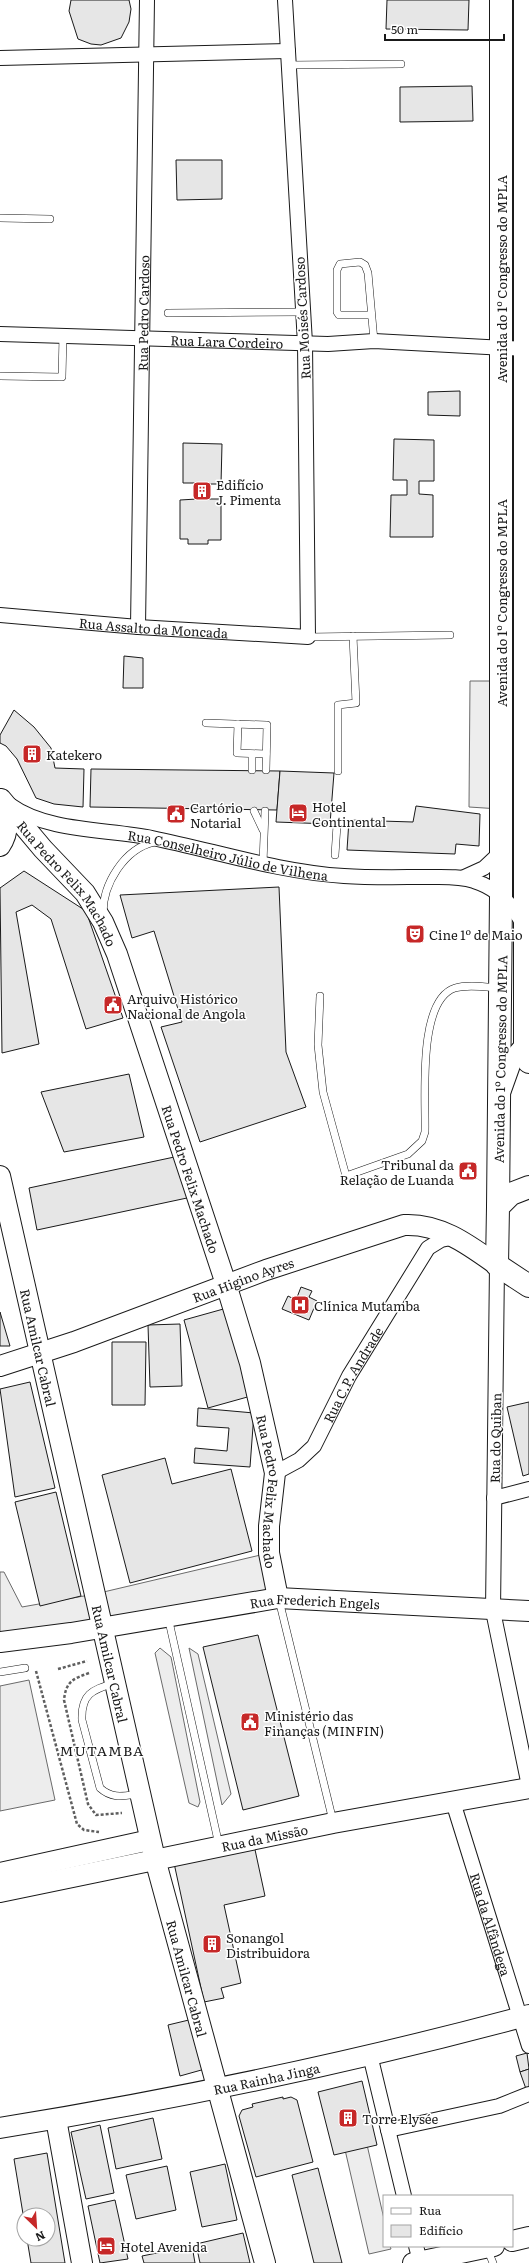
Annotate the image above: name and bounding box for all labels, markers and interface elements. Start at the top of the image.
scale bar [385,16,504,42]
text: 50 m [391,20,418,38]
street label: Avenida do 1º Congresso do MPLA [492,175,511,383]
street label: Rua Pedro Cardoso [132,254,153,371]
street label: Rua Moisés Cardoso [289,256,315,380]
street label: Rua Lara Cordeiro [170,330,284,352]
place label: Edifício J. Pimenta [216,475,281,509]
building icon: Edifício J. Pimenta [191,480,213,502]
street label: Avenida do 1º Congresso do MPLA [492,499,511,707]
street label: Rua Assalto da Moncada [78,612,229,642]
building icon: Katekero [21,743,43,765]
place label: Katekero [46,745,102,764]
place label: Hotel Continental [312,797,387,831]
place label: Cartório Notarial [190,798,243,832]
hotel icon: Hotel Continental [287,802,309,824]
public building icon: Cartório Notarial [165,803,187,825]
street label: Rua Pedro Felix Machado [13,816,122,949]
street label: Rua Conselheiro Júlio de Vilhena [127,825,329,884]
theatre icon: Cine 1º de Maio [404,923,426,945]
place label: Cine 1º de Maio [429,925,523,944]
street label: Avenida do 1º Congresso do MPLA [489,954,511,1163]
place label: Arquivo Histórico Nacional de Angola [127,989,246,1023]
public building icon: Arquivo Histórico Nacional de Angola [102,994,124,1016]
street label: Rua Pedro Felix Machado [158,1102,225,1256]
place label: Tribunal da Relação de Luanda [340,1155,454,1189]
public building icon: Tribunal da Relação de Luanda [457,1160,479,1182]
street label: Rua Higino Ayres [189,1252,296,1306]
street label: Rua Amilcar Cabral [16,1287,62,1409]
hospital icon: Clínica Mutamba [289,1294,311,1316]
place label: Clínica Mutamba [314,1296,420,1315]
street label: Rua C.P. Andrade [318,1323,387,1426]
street label: Rua do Quiban [485,1392,505,1483]
street label: Rua Pedro Felix Machado [252,1413,285,1570]
street label: Rua Frederich Engels [248,1588,380,1613]
street label: Rua Amilcar Cabral [88,1603,133,1725]
place label: Ministério das Finanças (MINFIN) [264,1706,384,1740]
public building icon: Ministério das Finanças (MINFIN) [239,1711,261,1733]
district label: MUTAMBA [60,1740,144,1760]
street label: Rua da Missão [219,1819,310,1855]
street label: Rua da Alfândega [466,1870,516,1978]
street label: Rua Amilcar Cabral [163,1918,213,2039]
place label: Sonangol Distribuidora [226,1928,310,1962]
building icon: Sonangol Distribuidora [201,1933,223,1955]
street label: Rua Rainha Jinga [211,2057,321,2098]
building icon: Torre Elysée [337,2107,359,2129]
place label: Torre Elysée [362,2109,439,2128]
legend [383,2195,513,2247]
text: Rua [419,2201,442,2219]
north arrow [16,2207,56,2247]
text: Edifício [419,2221,463,2239]
text: N [33,2228,48,2246]
hotel icon: Hotel Avenida [95,2235,117,2257]
place label: Hotel Avenida [120,2237,207,2256]

